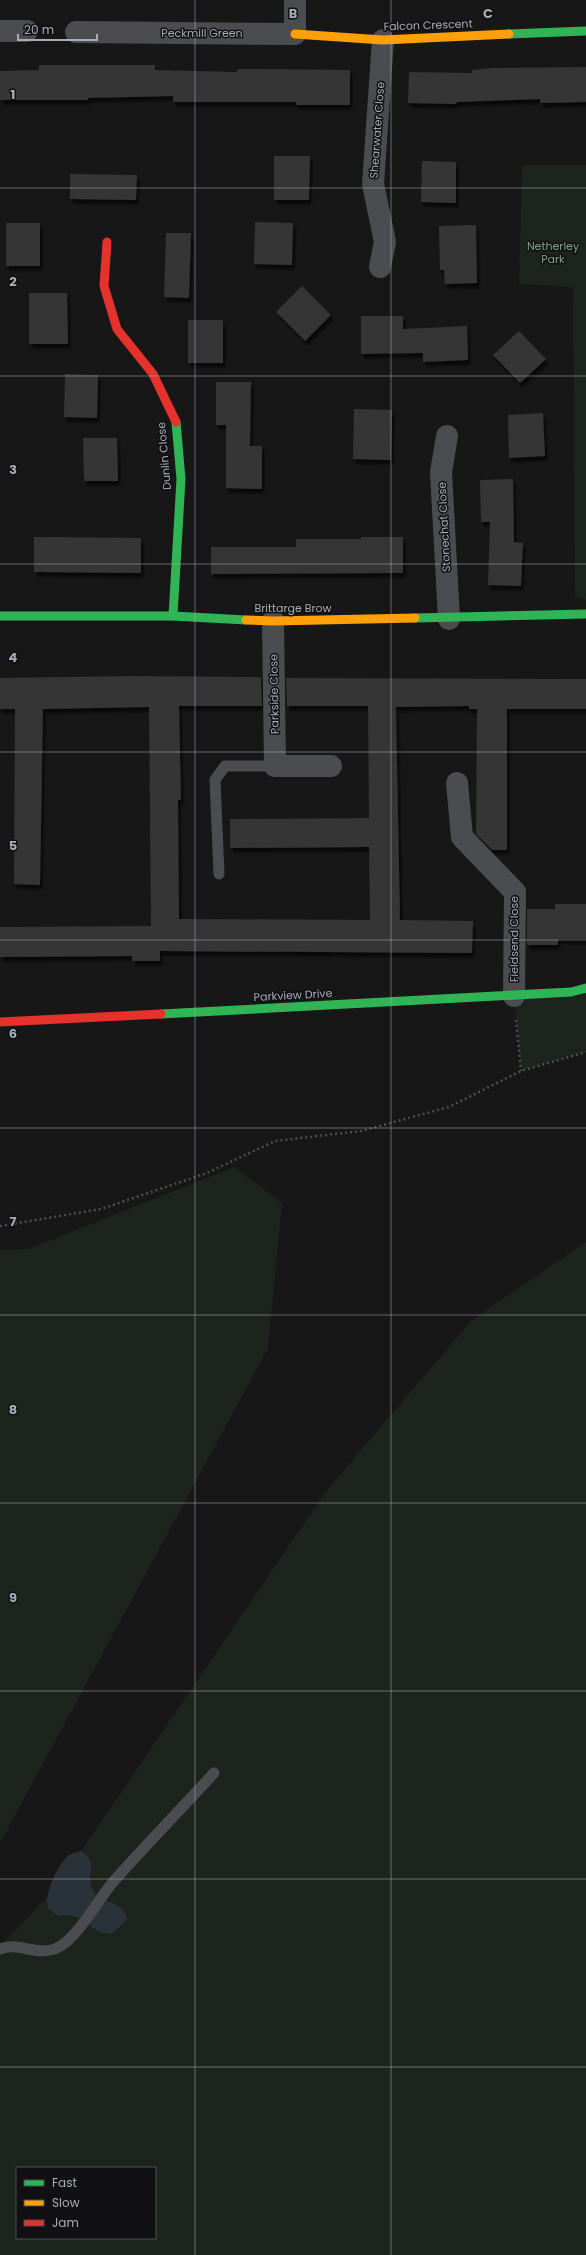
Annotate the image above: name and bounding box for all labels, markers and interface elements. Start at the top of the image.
text: B [289,4,298,23]
text: C [483,4,493,23]
street label: Falcon Crescent [383,15,473,35]
scale bar [18,16,97,42]
text: 20 m [24,21,54,38]
street label: Peckmill Green [161,25,243,41]
street label: Shearwater Close [366,81,388,179]
text: 1 [11,85,15,104]
park label: Netherley Park [527,238,580,267]
text: 2 [9,272,17,291]
street label: Dunlin Close [153,421,175,491]
text: 3 [9,460,17,479]
street label: Stonechat Close [434,481,454,572]
street label: Brittarge Brow [254,600,332,616]
text: 4 [9,648,18,667]
street label: Parkside Close [265,654,283,734]
text: 5 [9,836,17,855]
street label: Fieldsend Close [506,896,522,982]
street label: Parkview Drive [253,985,333,1005]
text: 6 [9,1024,17,1043]
text: 7 [10,1212,17,1231]
text: 8 [9,1400,17,1419]
text: 9 [9,1588,17,1607]
legend [16,2167,156,2239]
text: Fast [52,2174,77,2191]
text: Slow [52,2194,80,2211]
text: Jam [52,2214,79,2231]

